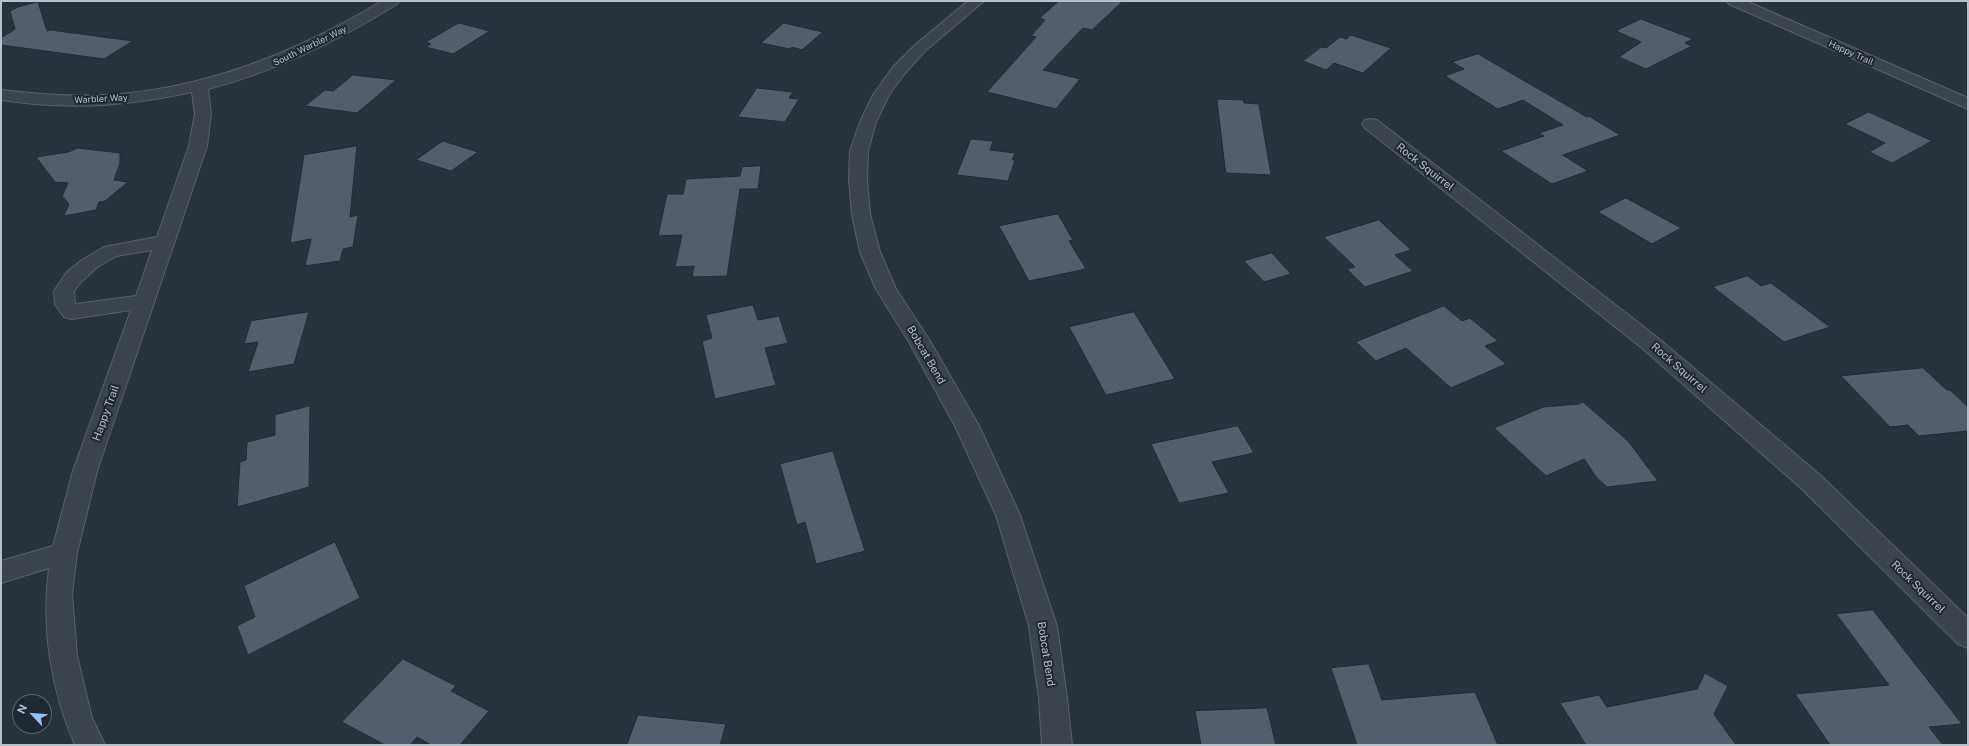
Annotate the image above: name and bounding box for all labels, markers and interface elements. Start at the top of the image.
street label: South Warbler Way [272,24,348,68]
street label: Happy Trail [1827,38,1875,68]
street label: Warbler Way [74,92,128,106]
street label: Rock Squirrel [1394,140,1456,194]
street label: Bobcat Bend [904,323,948,387]
street label: Rock Squirrel [1648,340,1710,396]
street label: Happy Trail [90,383,122,443]
street label: Rock Squirrel [1888,558,1948,616]
street label: Bobcat Bend [1034,621,1058,687]
north arrow [12,694,52,734]
text: N [15,703,29,716]

